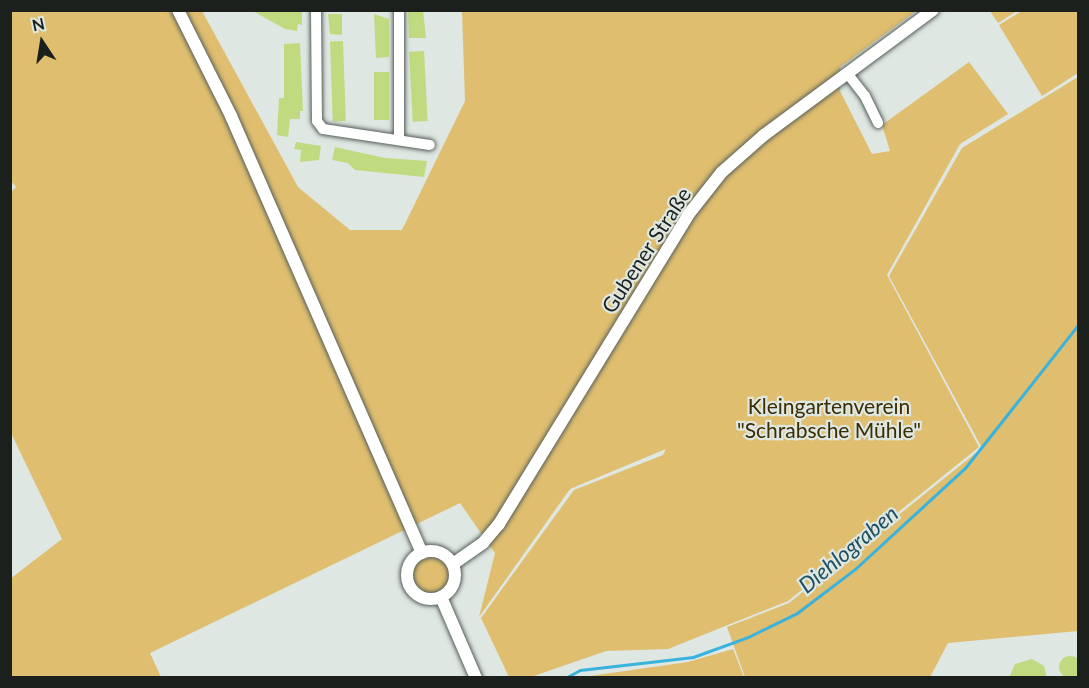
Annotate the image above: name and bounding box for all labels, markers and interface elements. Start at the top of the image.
north arrow [12,12,72,72]
text: N [30,13,46,34]
street label: Gubener Straße [596,182,696,318]
park label: Kleingartenverein "Schrabsche Mühle" [737,393,921,443]
water label: Diehlograben [793,500,903,598]

